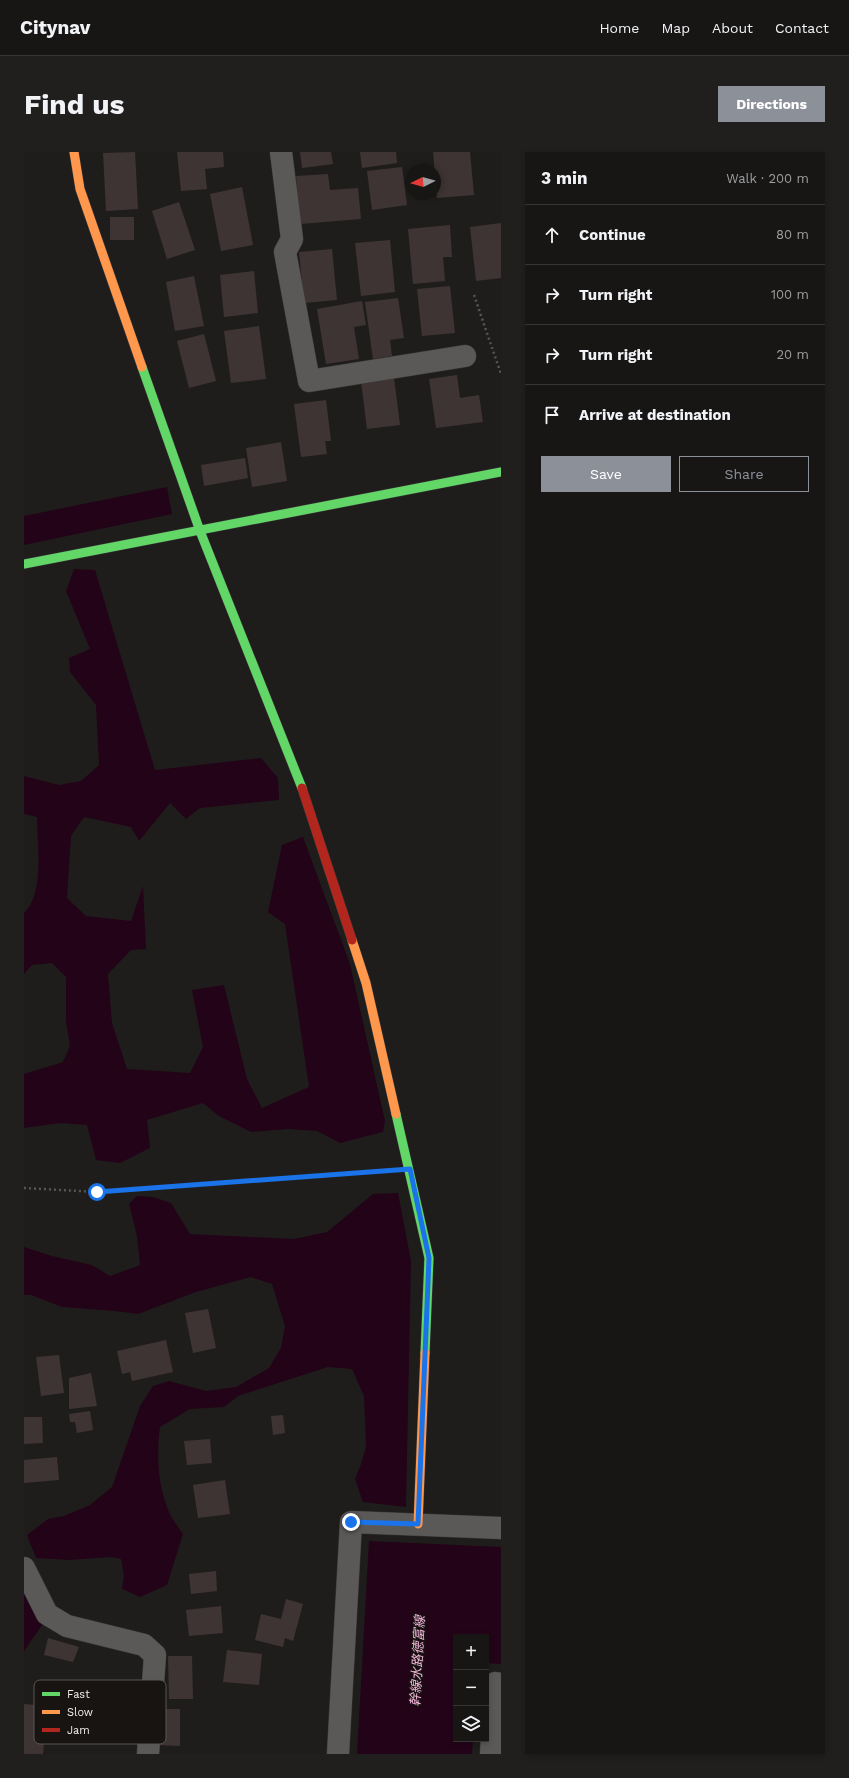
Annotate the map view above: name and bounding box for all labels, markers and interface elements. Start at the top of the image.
text: Citynav [20,16,91,39]
text: Home [599,20,639,36]
text: Map [661,20,690,36]
text: About [712,20,753,36]
text: Contact [775,20,829,36]
button: Directions [718,86,825,122]
text: Find us [24,88,124,121]
north arrow [405,164,441,200]
text: 3 min [541,168,587,188]
text: Walk · 200 m [726,171,809,186]
icon: ahead [541,224,563,246]
text: Continue [579,226,646,244]
text: 80 m [776,227,809,242]
icon: right [541,284,563,306]
text: Turn right [579,286,652,304]
text: 100 m [771,287,809,302]
icon: right [541,344,563,366]
text: Turn right [579,346,652,364]
text: 20 m [777,347,809,362]
icon: arrive [541,404,563,426]
text: Arrive at destination [579,406,731,424]
button: Save [541,456,671,492]
button: Share [679,456,809,492]
route start [88,1183,106,1201]
route end [342,1513,360,1531]
water label: 幹線水路徳富線 [408,1613,427,1707]
map controls [453,1634,489,1742]
button: + [453,1634,489,1670]
button: − [453,1670,489,1706]
legend [34,1680,166,1744]
text: Fast [67,1688,90,1701]
text: Slow [67,1706,93,1719]
button: layers [453,1706,489,1742]
text: Jam [67,1724,90,1737]

